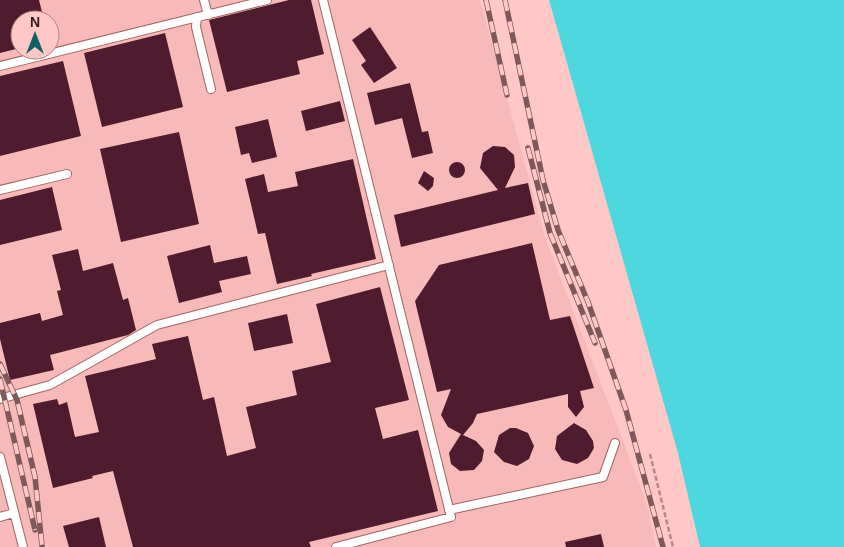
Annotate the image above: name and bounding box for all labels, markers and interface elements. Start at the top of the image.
north arrow [10,10,60,60]
text: N [30,14,40,30]

